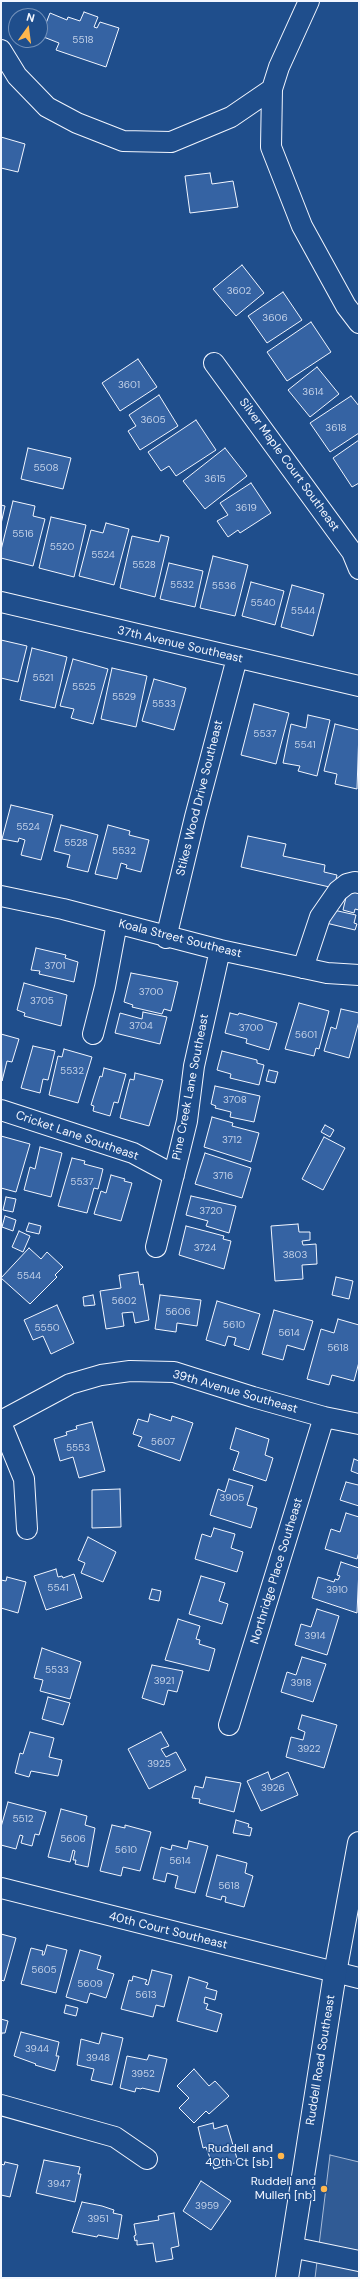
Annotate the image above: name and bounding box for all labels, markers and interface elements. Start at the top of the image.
north arrow [8,8,48,48]
text: N [25,10,36,25]
house number: 5518 [72,34,94,46]
house number: 3602 [227,285,251,297]
house number: 3606 [262,312,288,324]
house number: 3601 [118,379,140,391]
house number: 3614 [302,386,324,398]
street label: Silver Maple Court Southeast [236,396,342,534]
house number: 3605 [140,414,166,426]
house number: 3618 [325,422,347,434]
house number: 5508 [33,462,59,474]
house number: 3615 [204,473,226,485]
house number: 3619 [235,502,257,514]
house number: 5516 [12,528,34,540]
house number: 5520 [50,541,74,553]
house number: 5524 [91,549,115,561]
house number: 5528 [132,559,156,571]
house number: 5532 [170,579,194,591]
house number: 5536 [212,580,236,592]
house number: 5540 [250,597,276,609]
house number: 5544 [291,605,315,617]
street label: 37th Avenue Southeast [116,624,244,666]
house number: 5521 [33,672,53,684]
house number: 5525 [72,681,96,693]
house number: 5529 [112,691,136,703]
house number: 5533 [152,698,176,710]
street label: Stikes Wood Drive Southeast [174,719,226,877]
house number: 5537 [253,728,277,740]
house number: 5541 [294,739,316,751]
house number: 5524 [16,821,40,833]
house number: 5528 [64,837,88,849]
house number: 5532 [112,845,136,857]
street label: Koala Street Southeast [117,917,243,961]
house number: 3701 [45,960,65,972]
house number: 3700 [139,986,163,998]
house number: 3705 [30,995,54,1007]
street label: Pine Creek Lane Southeast [170,1013,212,1161]
house number: 3704 [129,1020,153,1032]
house number: 3700 [239,1022,263,1034]
house number: 5601 [295,1029,317,1041]
house number: 5532 [60,1065,84,1077]
house number: 3708 [223,1094,247,1106]
street label: Cricket Lane Southeast [14,1108,140,1164]
house number: 3712 [222,1134,242,1146]
house number: 3716 [213,1170,233,1182]
house number: 5537 [70,1176,94,1188]
house number: 3720 [199,1205,223,1217]
house number: 3724 [194,1242,216,1254]
house number: 3803 [283,1249,307,1261]
house number: 5544 [17,1270,41,1282]
house number: 5602 [112,1295,136,1307]
house number: 5606 [165,1306,191,1318]
house number: 5610 [223,1319,245,1331]
house number: 5550 [34,1322,60,1334]
house number: 5614 [278,1327,300,1339]
house number: 5618 [327,1342,349,1354]
street label: 39th Avenue Southeast [171,1367,299,1417]
house number: 5607 [151,1436,175,1448]
house number: 5553 [66,1442,90,1454]
house number: 3905 [220,1492,244,1504]
street label: Northridge Place Southeast [248,1496,306,1646]
house number: 5541 [47,1582,69,1594]
house number: 3910 [326,1584,348,1596]
house number: 3914 [305,1630,325,1642]
house number: 5533 [45,1664,69,1676]
house number: 3921 [154,1675,174,1687]
house number: 3918 [291,1677,311,1689]
house number: 3922 [297,1743,321,1755]
house number: 3925 [147,1758,171,1770]
house number: 3926 [261,1782,285,1794]
house number: 5512 [12,1813,34,1825]
house number: 5606 [60,1833,86,1845]
house number: 5610 [115,1844,137,1856]
house number: 5614 [169,1855,191,1867]
house number: 5618 [218,1880,240,1892]
street label: 40th Court Southeast [107,1909,229,1953]
house number: 5605 [31,1964,57,1976]
house number: 5609 [77,1978,103,1990]
house number: 5613 [135,1989,157,2001]
street label: Ruddell Road Southeast [304,1994,338,2126]
house number: 3944 [25,2043,49,2055]
house number: 3948 [86,2052,110,2064]
house number: 3952 [131,2068,155,2080]
place label: Ruddell and 40th Ct [sb] [205,2142,273,2170]
marker: Ruddell and 40th Ct [sb] [276,2151,286,2161]
place label: Ruddell and Mullen [nb] [251,2175,316,2203]
house number: 3947 [47,2178,71,2190]
marker: Ruddell and Mullen [nb] [319,2184,329,2194]
house number: 3959 [195,2200,219,2212]
house number: 3951 [87,2213,109,2225]

